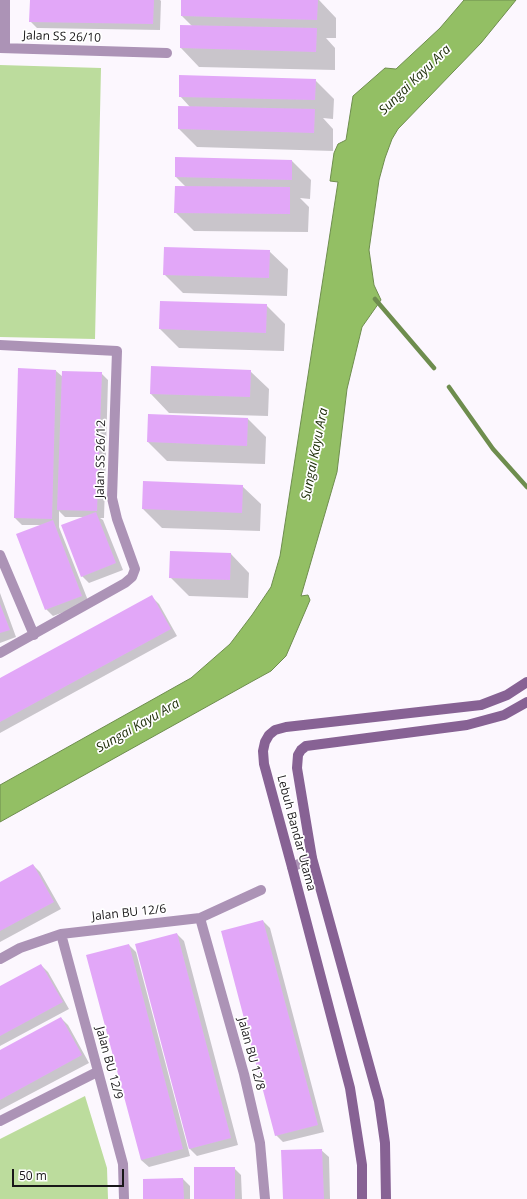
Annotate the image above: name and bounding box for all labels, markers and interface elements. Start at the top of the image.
street label: Jalan SS 26/10 [23,28,101,46]
water label: Sungai Kayu Ara [376,42,454,118]
water label: Sungai Kayu Ara [298,407,332,501]
street label: Jalan SS 26/12 [93,420,109,498]
water label: Sungai Kayu Ara [94,696,182,756]
street label: Lebuh Bandar Utama [274,773,318,893]
street label: Jalan BU 12/6 [91,902,167,924]
street label: Jalan BU 12/8 [234,1016,268,1092]
street label: Jalan BU 12/9 [92,1025,126,1101]
scale bar [14,1161,126,1187]
text: 50 m [19,1167,47,1184]

